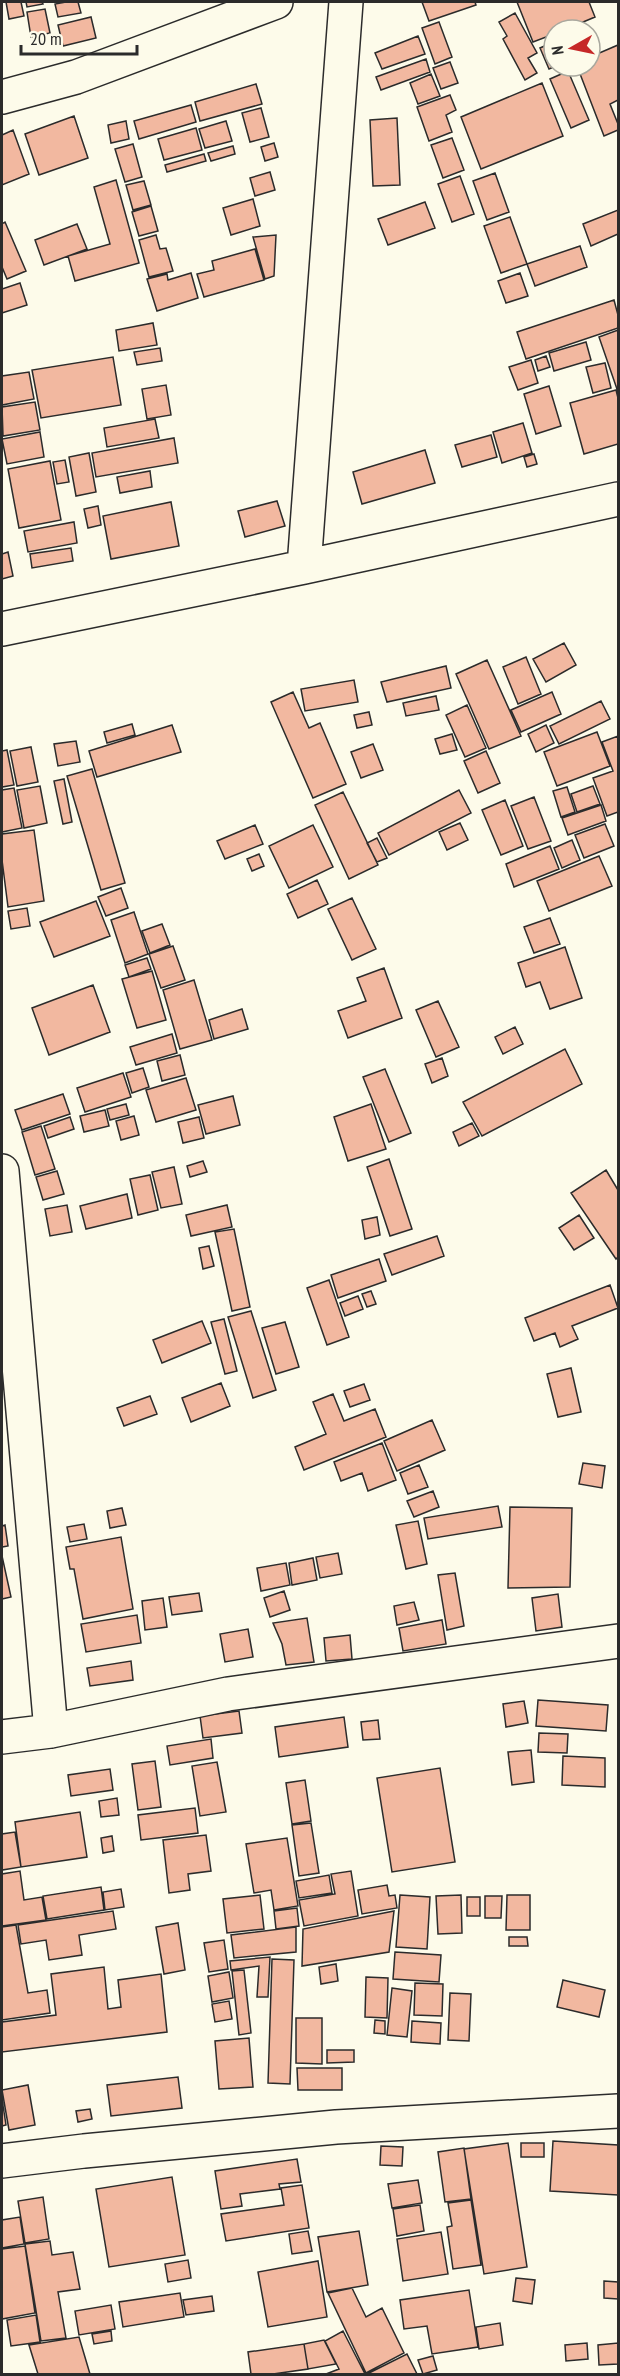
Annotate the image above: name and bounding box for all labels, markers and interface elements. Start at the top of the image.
scale bar [21,18,136,56]
north arrow [542,18,602,78]
text: 20 m [30,27,62,50]
text: N [547,45,568,56]

